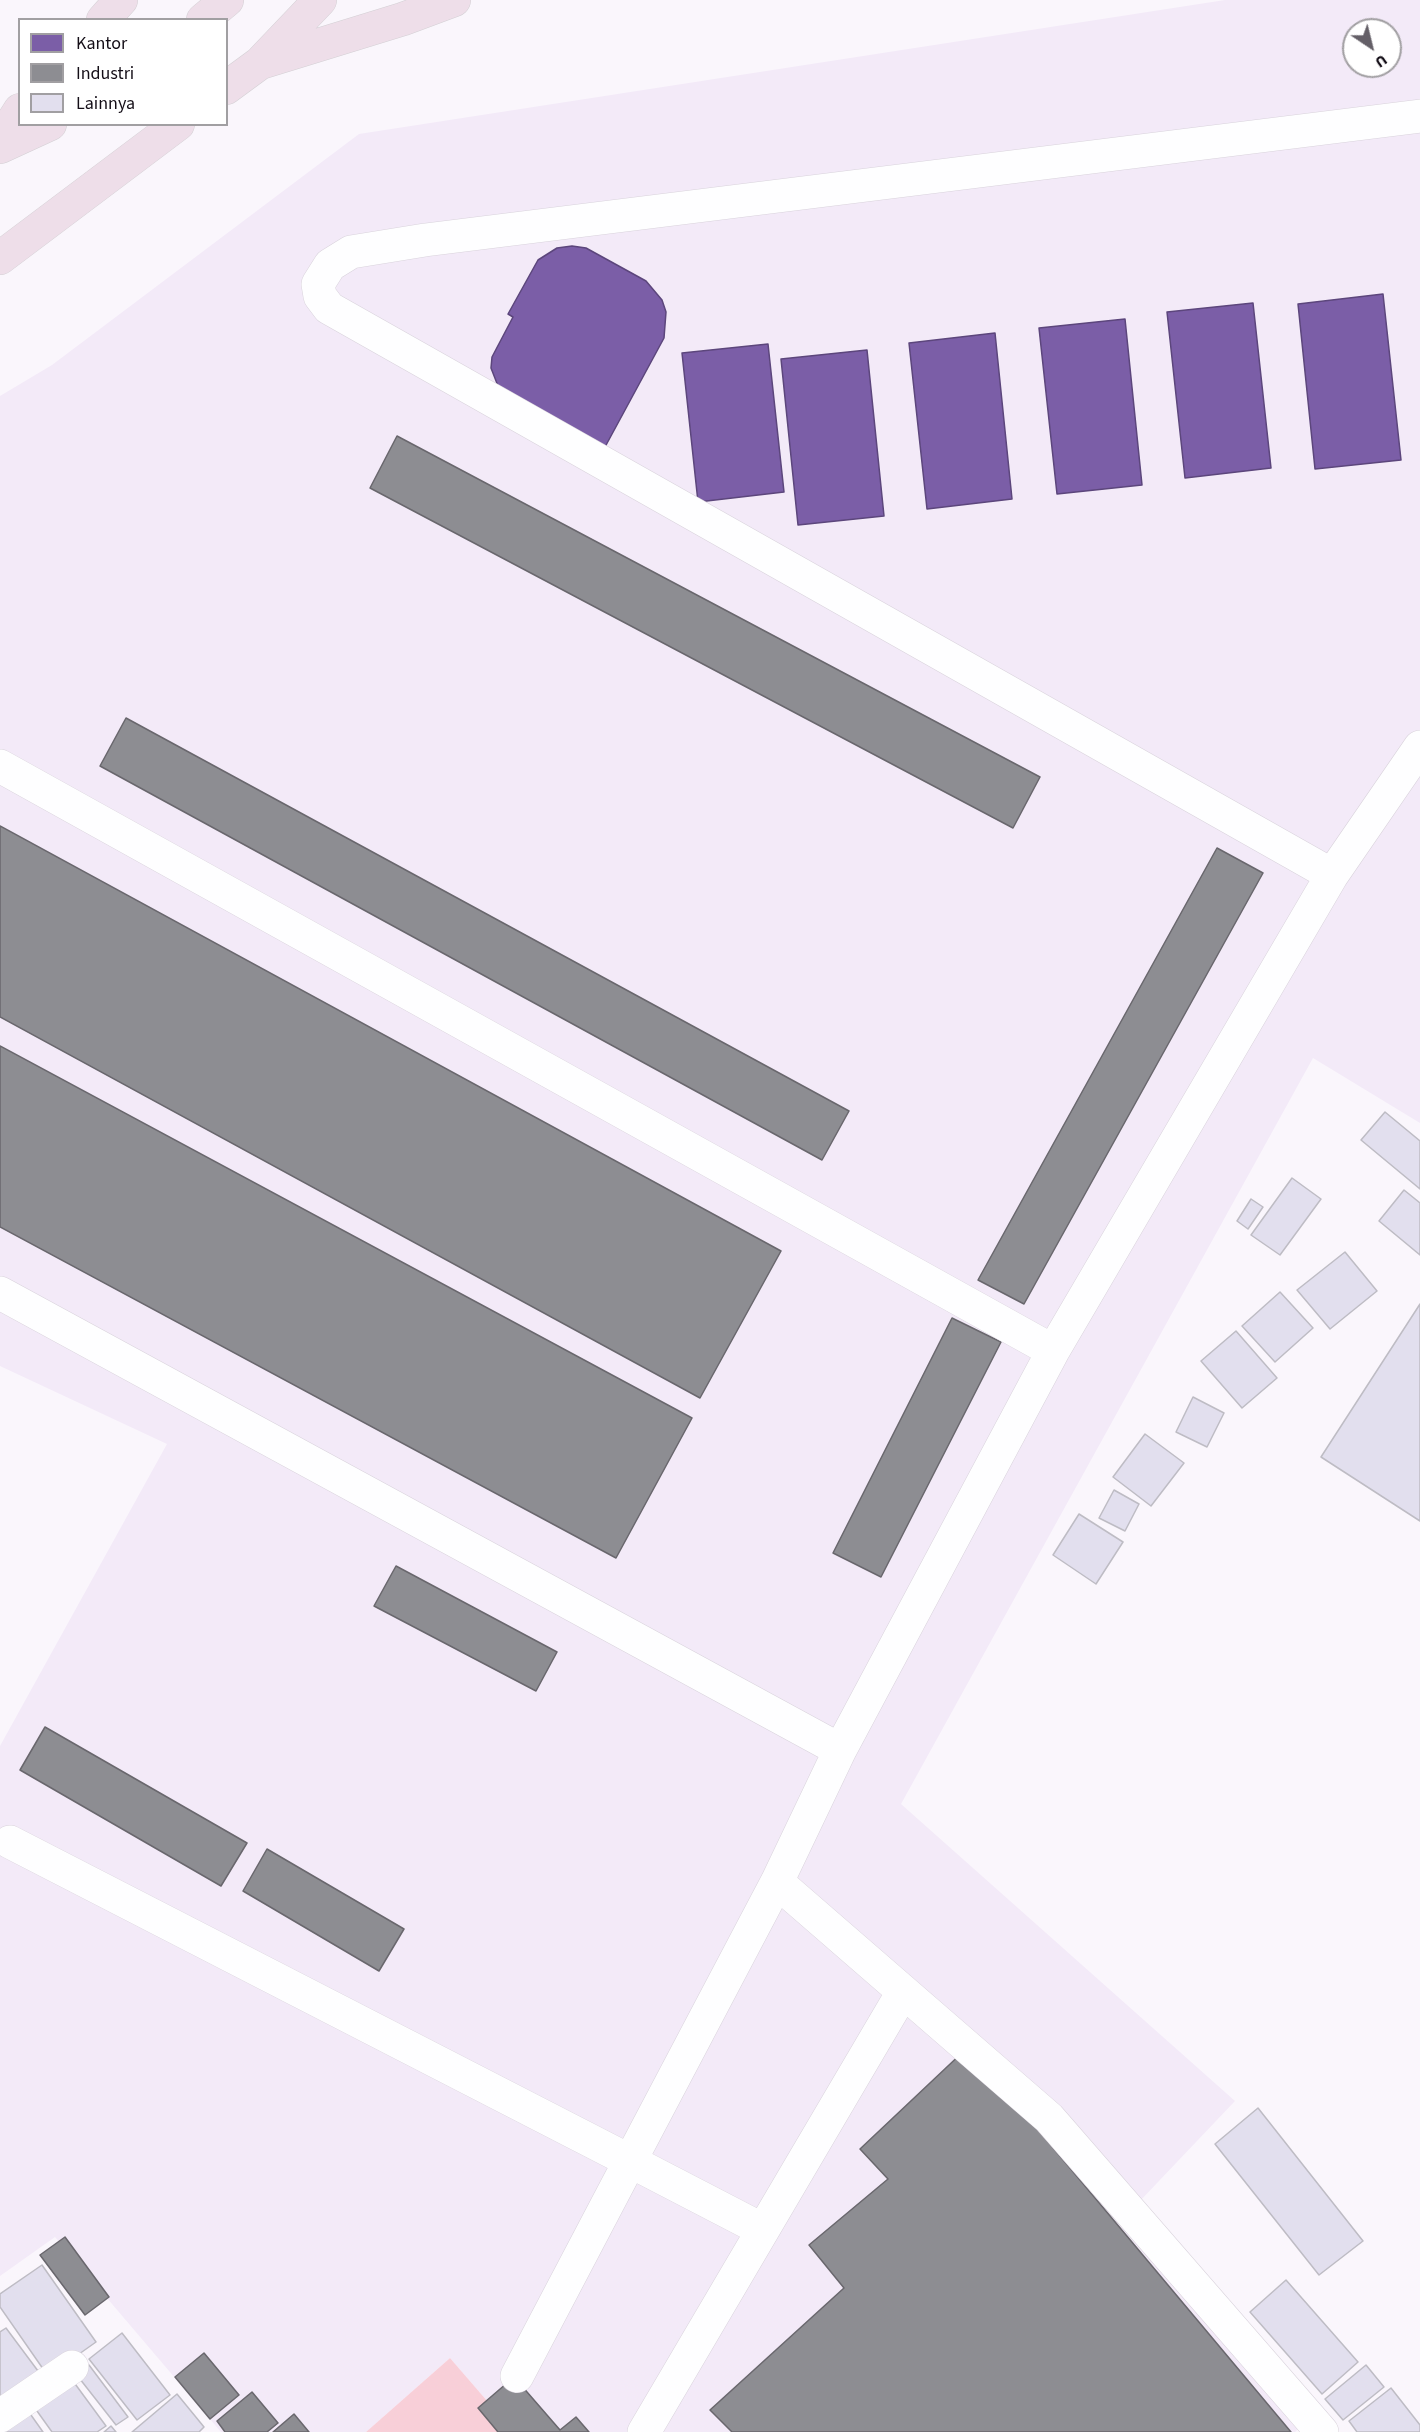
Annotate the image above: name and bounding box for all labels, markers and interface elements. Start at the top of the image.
legend [18,18,228,126]
north arrow [1342,18,1402,78]
text: Kantor [76,31,127,56]
text: U [1371,49,1392,73]
text: Industri [76,61,134,86]
text: Lainnya [76,91,135,116]

